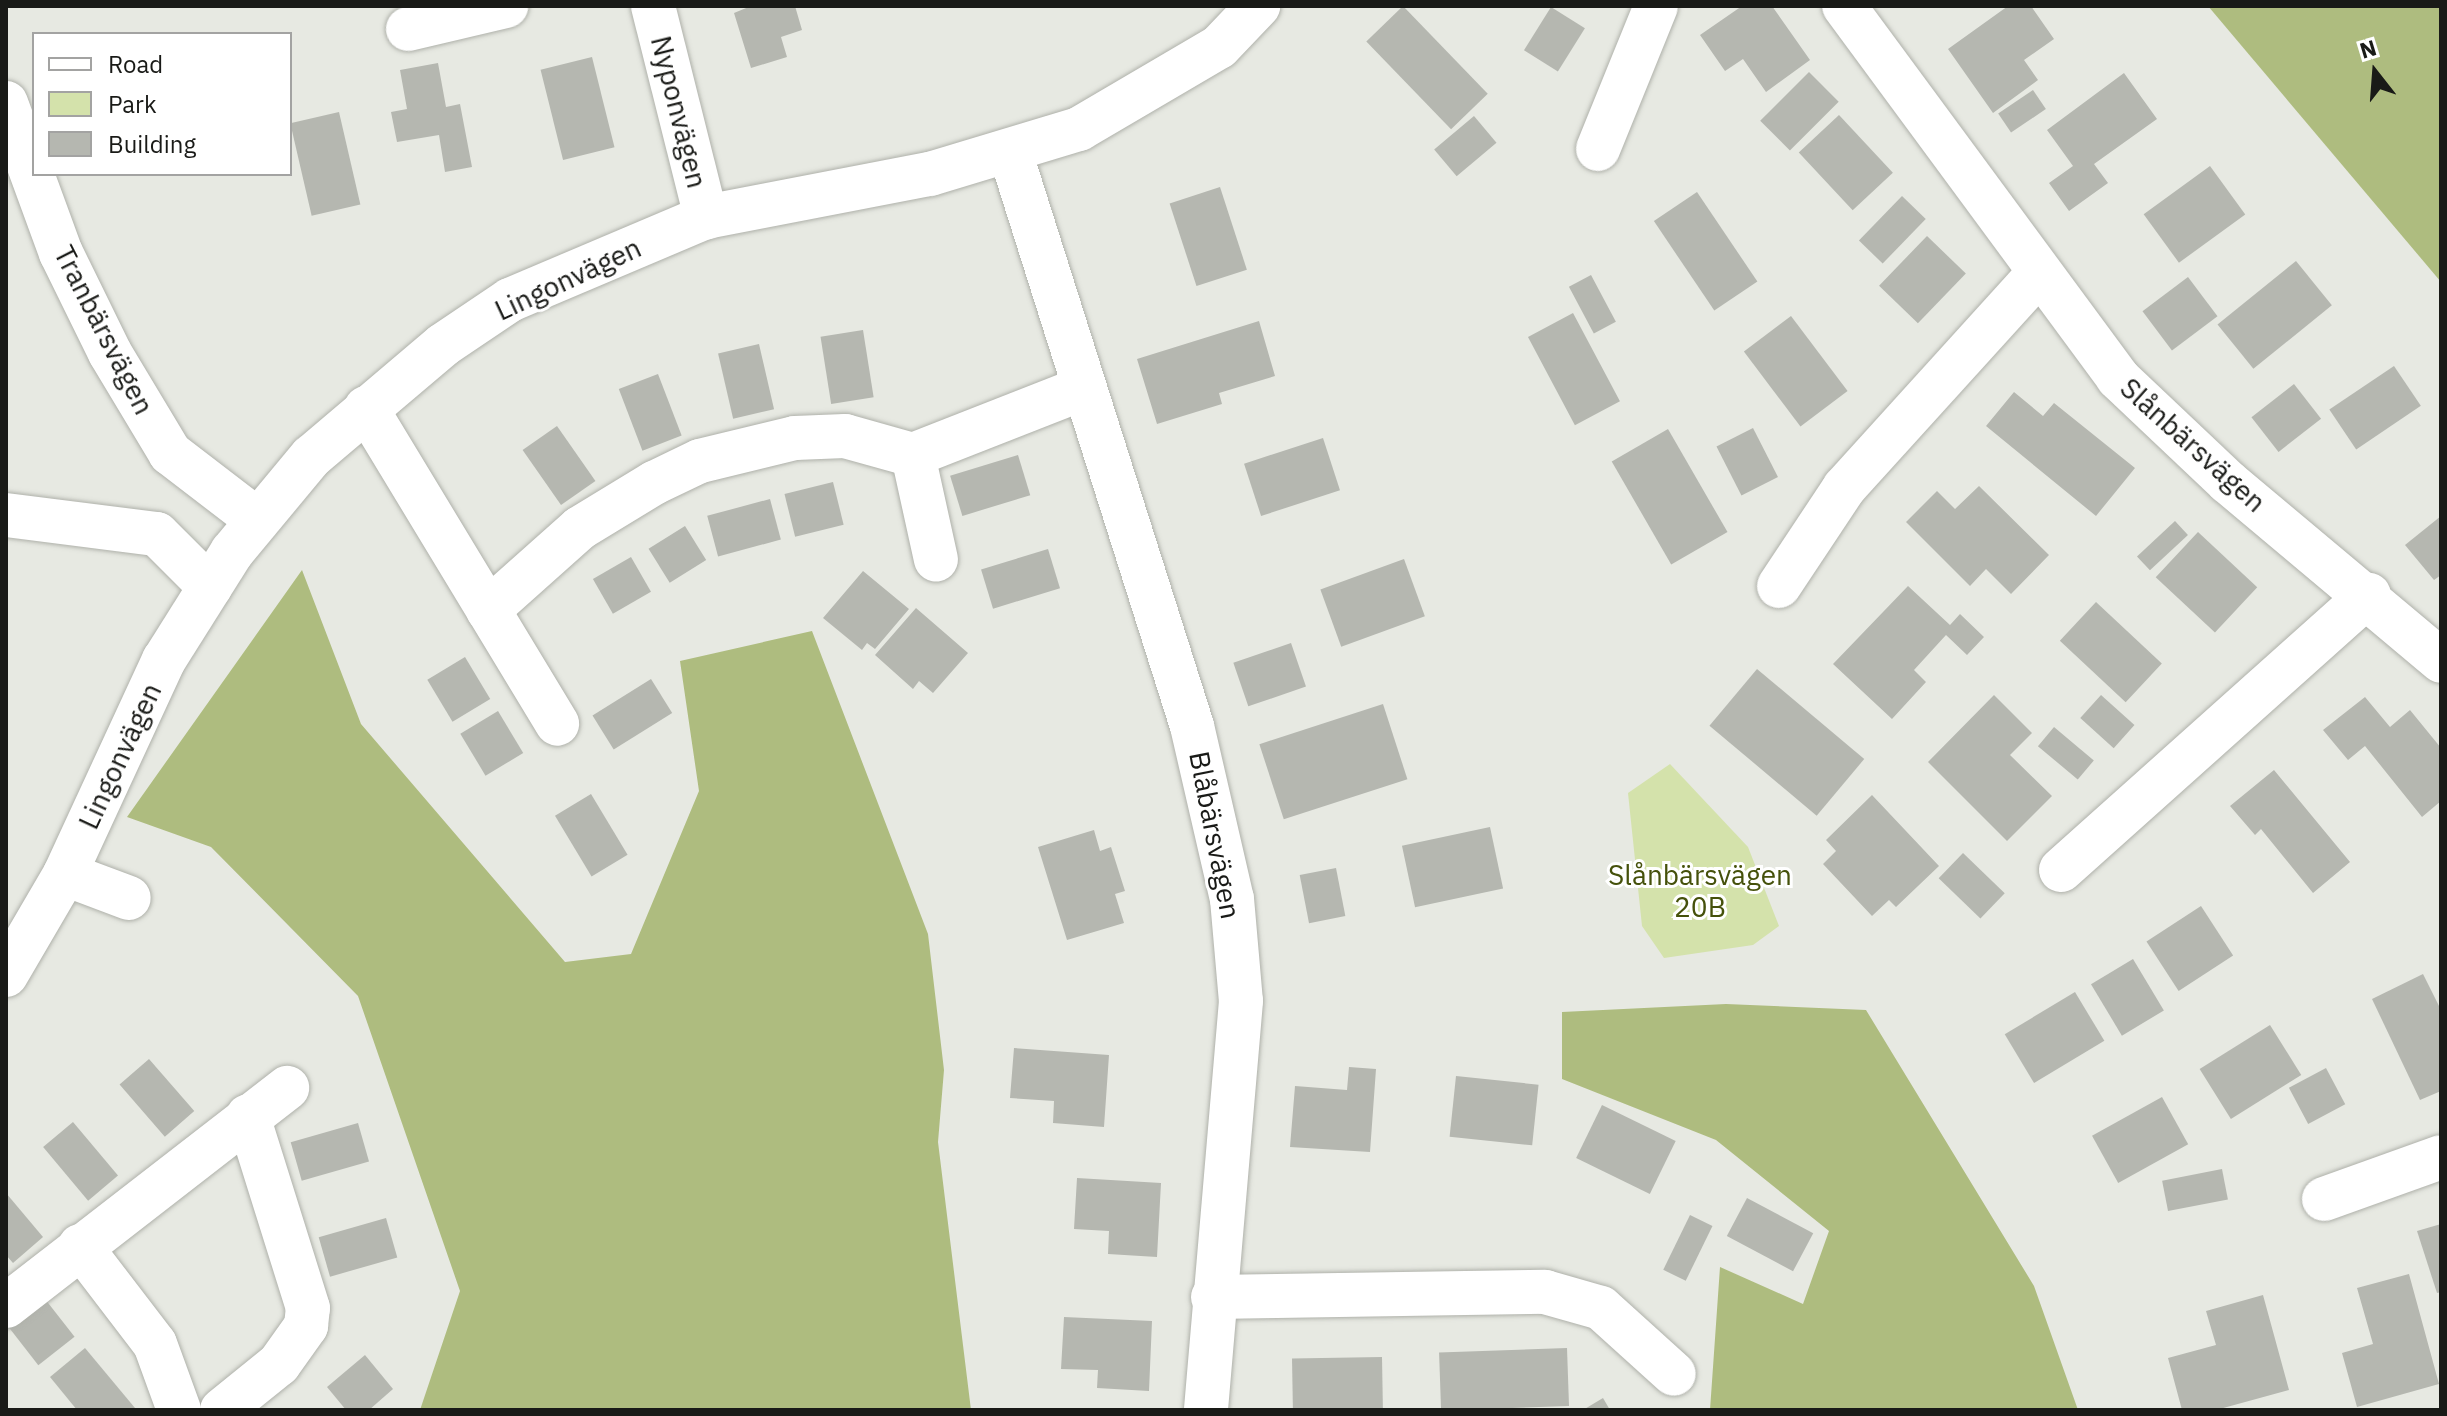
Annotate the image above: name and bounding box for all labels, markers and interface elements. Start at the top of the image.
legend [32,32,292,176]
street label: Nyponvägen [644,32,714,192]
north arrow [2335,32,2415,112]
text: N [2356,32,2380,65]
text: Road [108,48,163,80]
text: Park [108,88,157,120]
text: Building [108,128,196,160]
street label: Lingonvägen [490,231,646,327]
street label: Tranbärsvägen [47,240,161,420]
street label: Slånbärsvägen [2113,371,2273,519]
street label: Lingonvägen [72,678,168,834]
street label: Blåbärsvägen [1182,748,1248,922]
park label: Slånbärsvägen 20B [1608,858,1792,924]

